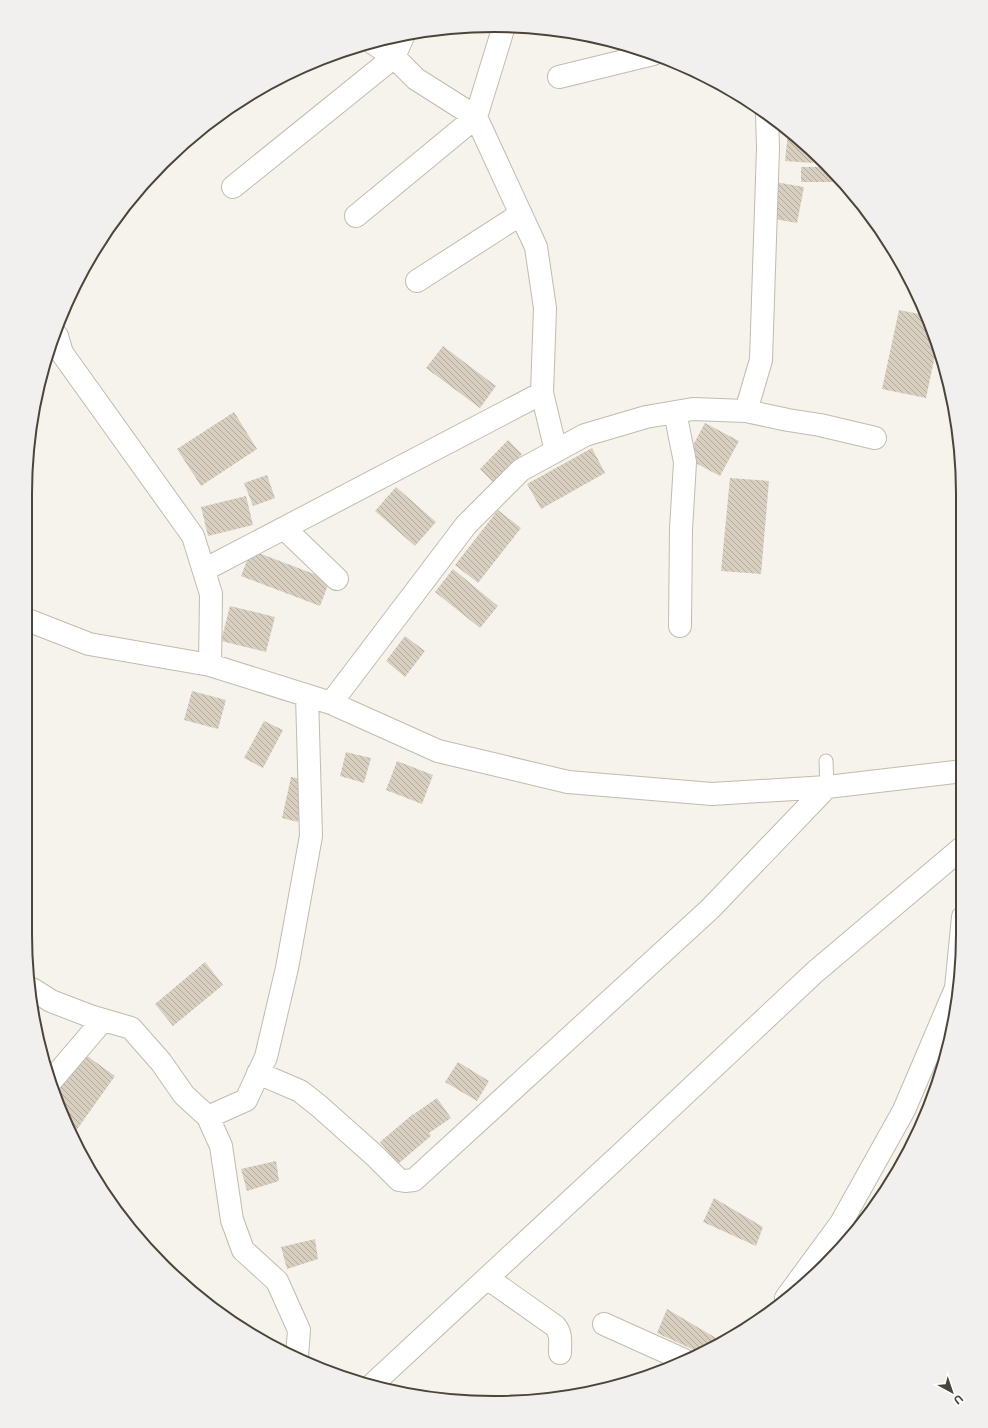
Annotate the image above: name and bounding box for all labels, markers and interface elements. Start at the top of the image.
north arrow [932,1372,972,1412]
text: U [951,1392,966,1408]

